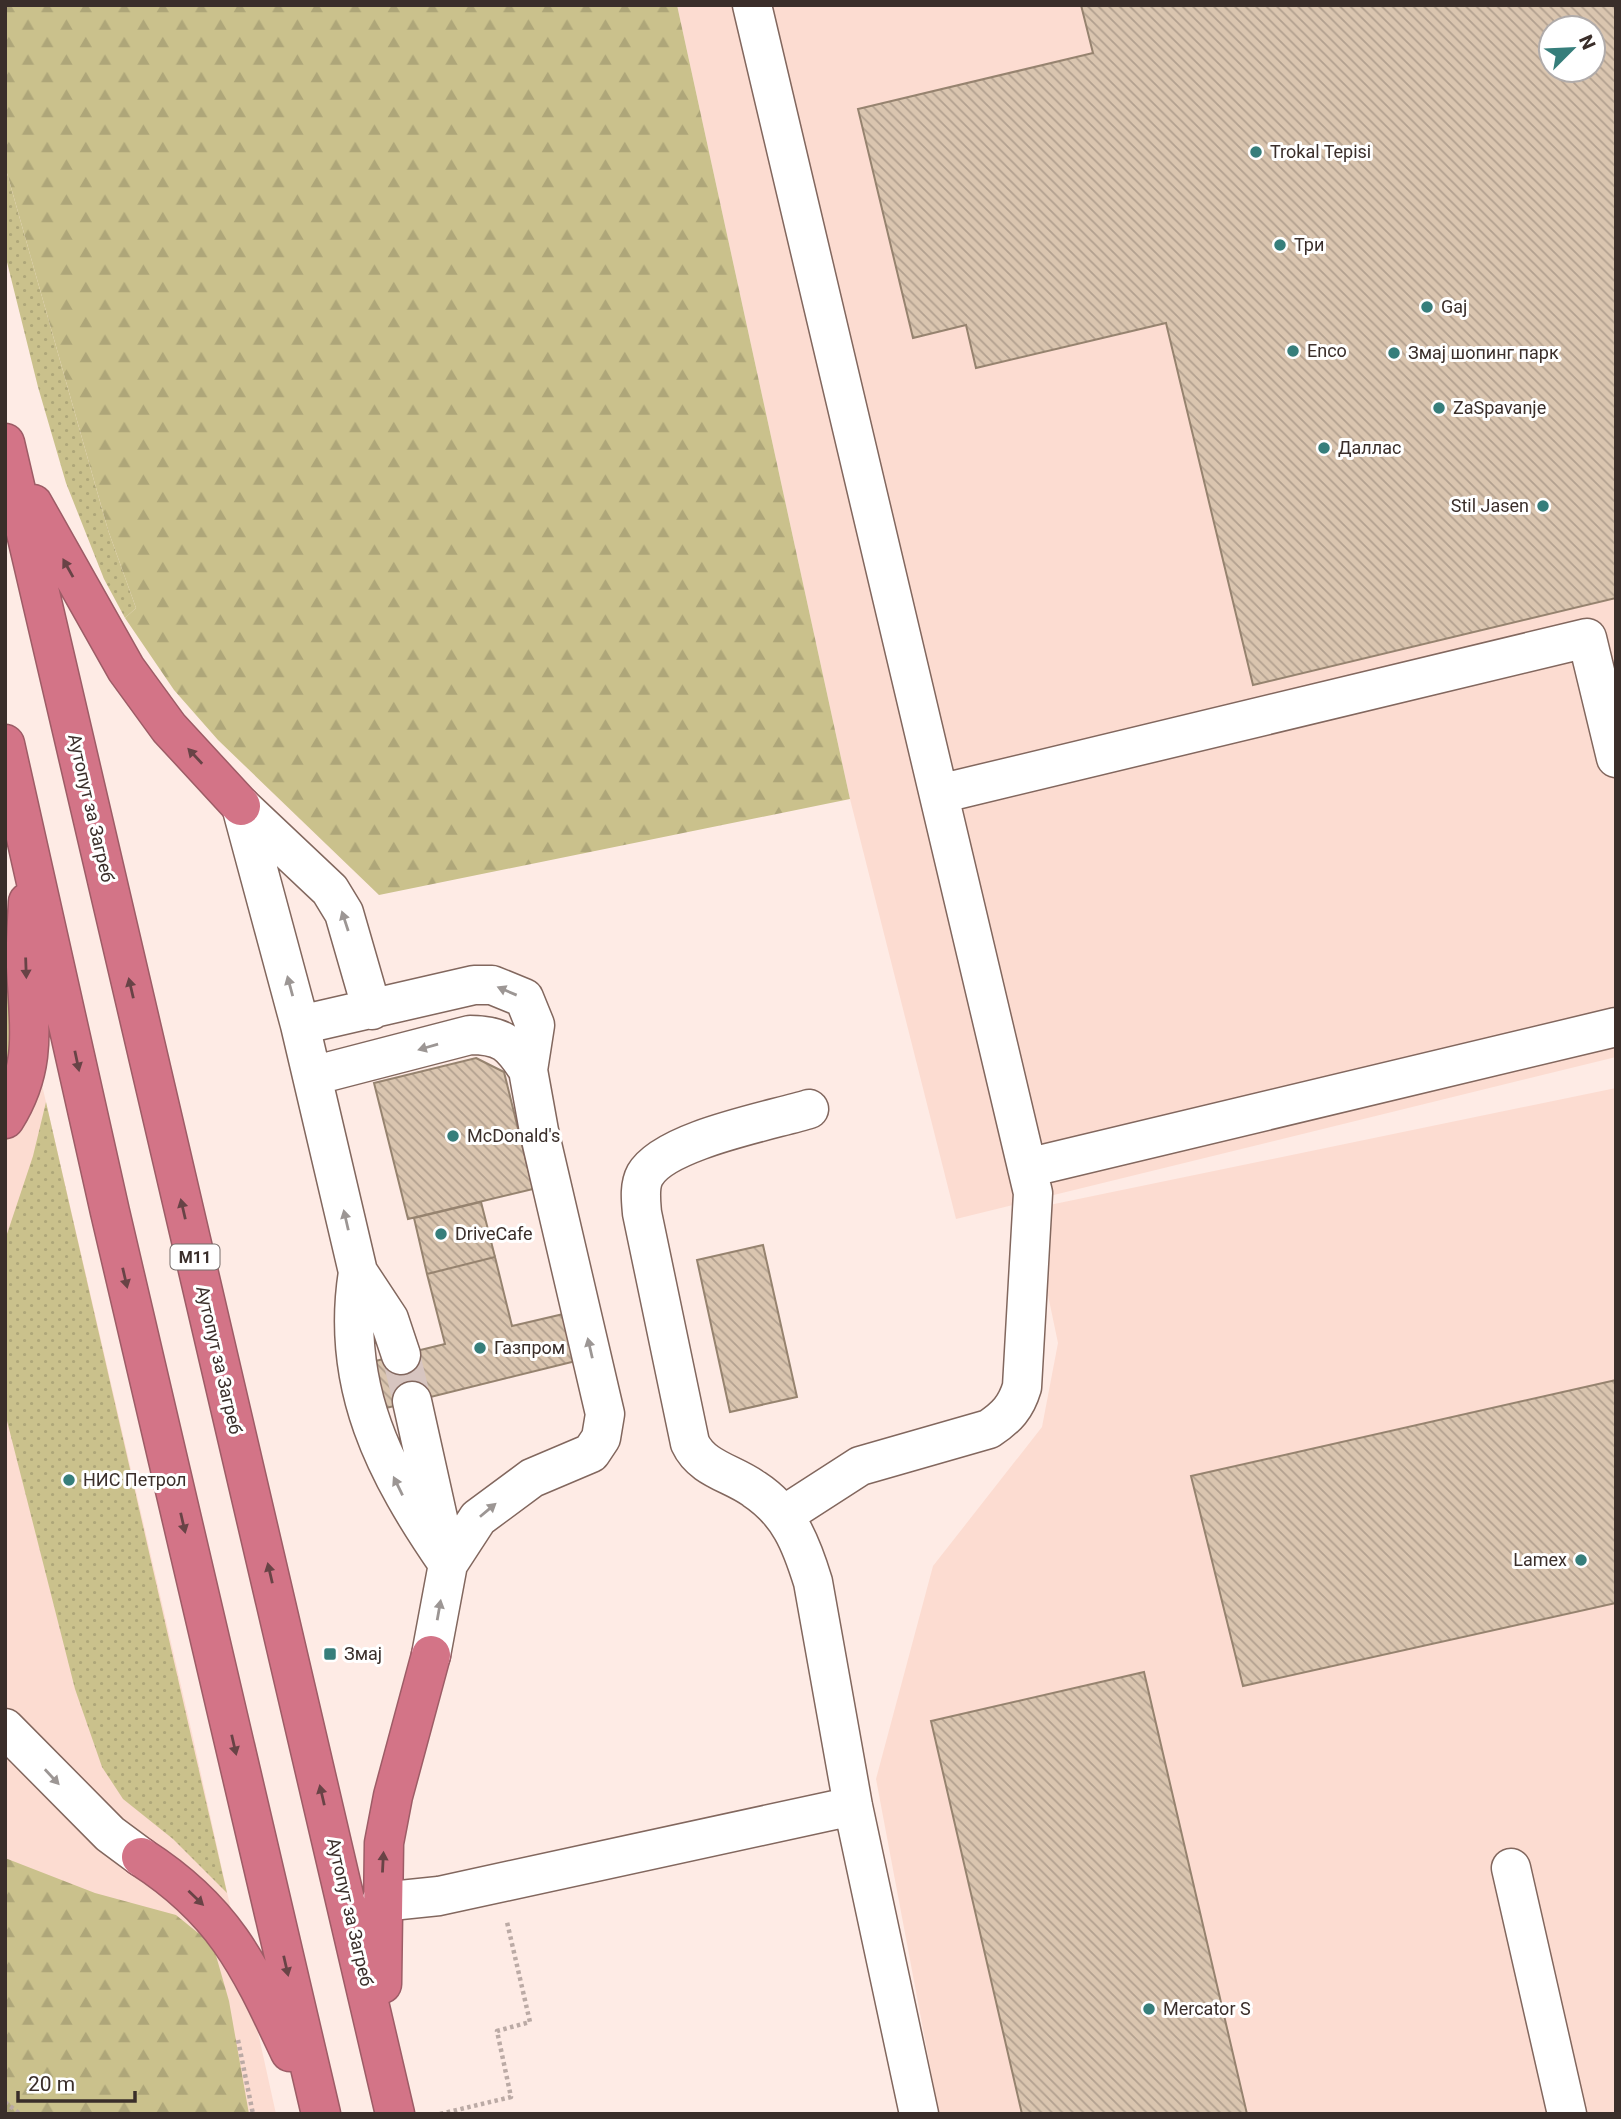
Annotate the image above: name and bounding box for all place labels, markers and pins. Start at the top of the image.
place label: Trokal Tepisi [1270,141,1371,162]
marker: Trokal Tepisi [1248,144,1264,160]
place label: Три [1294,234,1324,255]
marker: Три [1272,237,1288,253]
place label: Gaj [1441,296,1467,317]
marker: Gaj [1419,299,1435,315]
place label: Enco [1307,340,1347,361]
place label: Змај шопинг парк [1408,342,1559,363]
marker: Enco [1285,343,1301,359]
marker: Змај шопинг парк [1386,345,1402,361]
place label: ZaSpavanje [1453,397,1546,418]
marker: ZaSpavanje [1431,400,1447,416]
place label: Даллас [1338,437,1401,458]
marker: Даллас [1316,440,1332,456]
place label: Stil Jasen [1451,495,1529,516]
marker: Stil Jasen [1535,498,1551,514]
place label: McDonald's [467,1125,560,1146]
marker: McDonald's [445,1128,461,1144]
place label: DriveCafe [455,1223,533,1244]
marker: DriveCafe [433,1226,449,1242]
place label: Газпром [494,1337,565,1358]
marker: Газпром [472,1340,488,1356]
place label: НИС Петрол [83,1469,186,1490]
marker: НИС Петрол [61,1472,77,1488]
place label: Lamex [1513,1549,1567,1570]
marker: Lamex [1573,1552,1589,1568]
place label: Змај [344,1643,382,1664]
marker: Змај [322,1646,338,1662]
place label: Mercator S [1163,1998,1251,2019]
marker: Mercator S [1141,2001,1157,2017]

